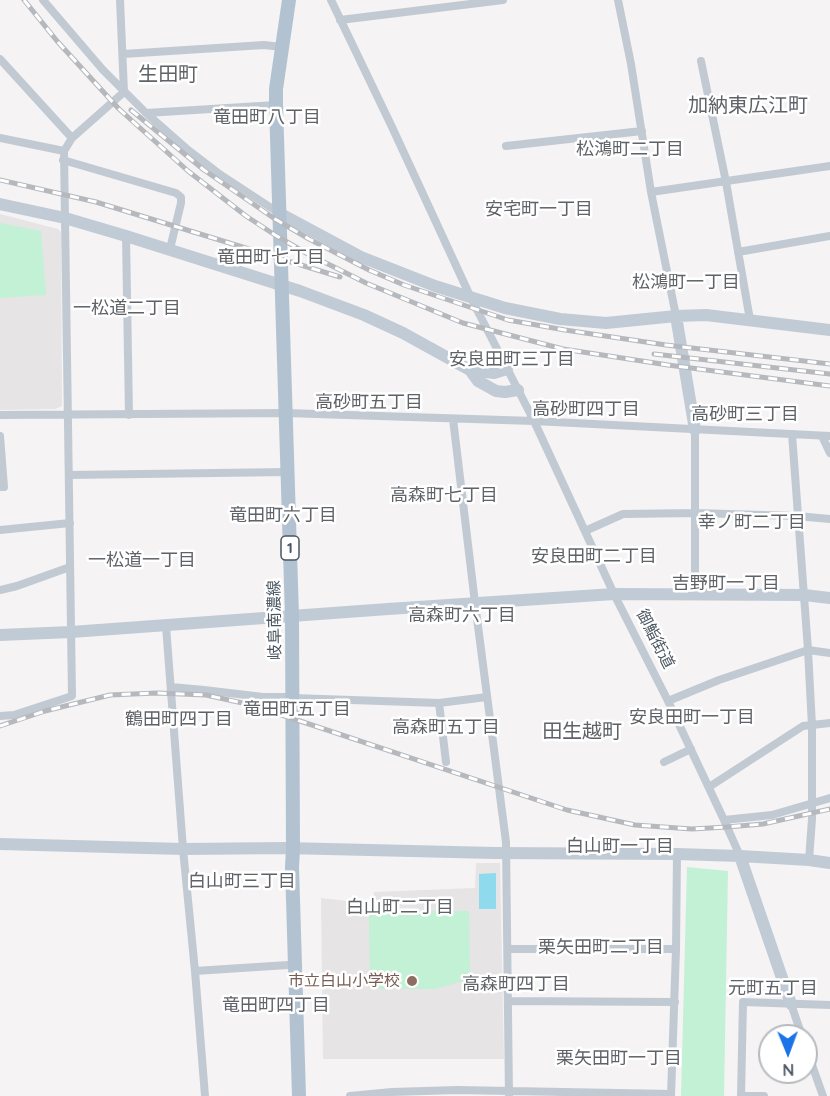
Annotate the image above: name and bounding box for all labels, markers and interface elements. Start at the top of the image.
district label: 生田町 [138,63,198,87]
district label: 加納東広江町 [688,94,808,118]
district label: 竜田町八丁目 [213,107,321,129]
district label: 松鴻町二丁目 [576,139,684,161]
district label: 安宅町一丁目 [485,199,593,221]
district label: 竜田町七丁目 [217,247,325,269]
district label: 松鴻町一丁目 [632,272,740,294]
district label: 一松道二丁目 [73,298,181,320]
district label: 安良田町三丁目 [449,349,575,371]
district label: 高砂町五丁目 [315,392,423,414]
district label: 高砂町四丁目 [532,399,640,421]
district label: 高砂町三丁目 [691,404,799,426]
district label: 高森町七丁目 [390,485,498,507]
district label: 竜田町六丁目 [229,505,337,527]
district label: 幸ノ町二丁目 [698,512,806,534]
road number: 1 [281,536,299,560]
district label: 安良田町二丁目 [531,546,657,568]
district label: 一松道一丁目 [88,550,196,572]
district label: 吉野町一丁目 [672,573,780,595]
street label: 岐阜南濃線 [265,580,285,660]
district label: 高森町六丁目 [408,605,516,627]
street label: 御鮨街道 [632,606,678,672]
district label: 竜田町五丁目 [243,699,351,721]
district label: 安良田町一丁目 [629,707,755,729]
district label: 鶴田町四丁目 [125,709,233,731]
district label: 高森町五丁目 [392,717,500,739]
district label: 田生越町 [542,720,622,744]
district label: 白山町一丁目 [566,836,674,858]
district label: 白山町三丁目 [188,871,296,893]
district label: 白山町二丁目 [346,897,454,919]
district label: 栗矢田町二丁目 [538,937,664,959]
place label: 市立白山小学校 [288,971,400,991]
marker: 市立白山小学校 [405,974,419,988]
district label: 高森町四丁目 [462,974,570,996]
district label: 元町五丁目 [728,978,818,1000]
district label: 竜田町四丁目 [222,995,330,1017]
north arrow [758,1024,818,1084]
district label: 栗矢田町一丁目 [556,1048,682,1070]
text: N [782,1060,794,1080]

